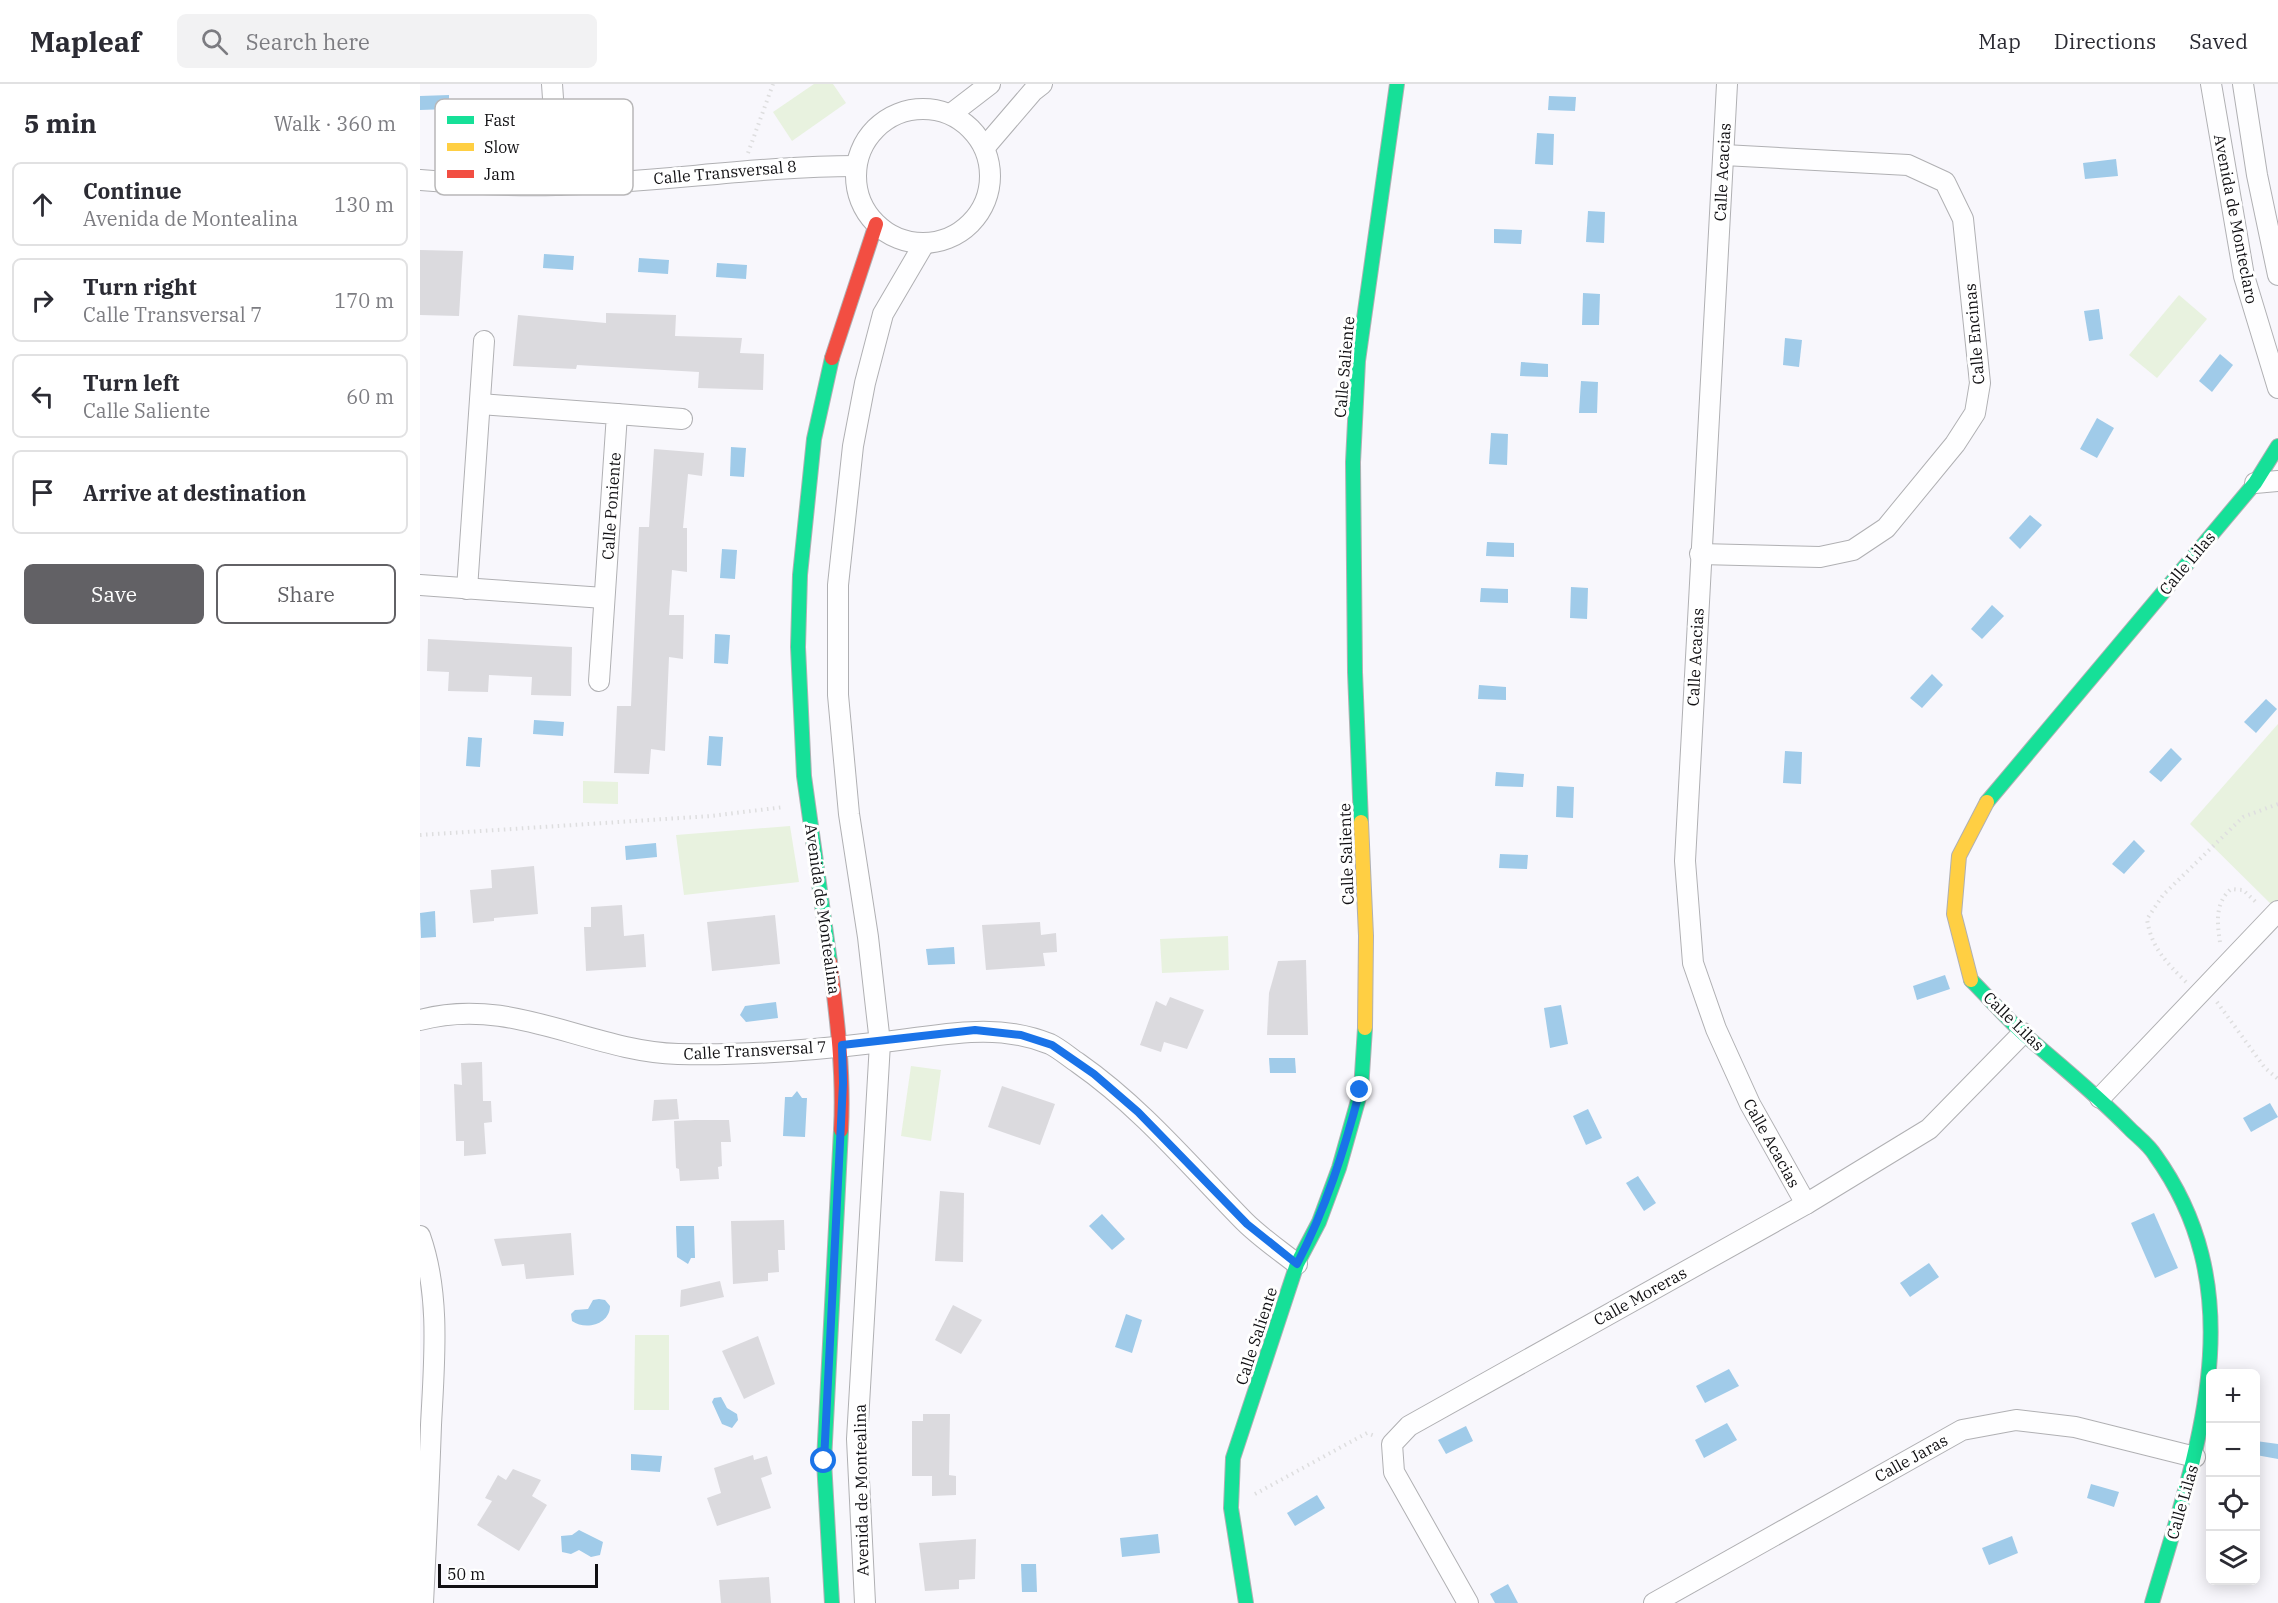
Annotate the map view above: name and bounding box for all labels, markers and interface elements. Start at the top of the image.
search box [177,14,597,68]
text: Mapleaf [30,23,141,60]
icon: search [198,25,231,58]
text: Search here [246,27,370,56]
text: Map [1978,27,2021,55]
text: Directions [2054,27,2156,55]
text: Saved [2189,27,2248,55]
legend [435,99,633,195]
text: 5 min [24,106,97,140]
text: Walk · 360 m [274,110,396,137]
text: Fast [484,110,516,130]
street label: Calle Acacias [1709,122,1735,222]
street label: Avenida de Monteclaro [2210,133,2262,305]
text: Slow [484,137,520,157]
street label: Calle Transversal 8 [653,156,797,188]
text: Jam [484,164,515,184]
text: Continue [83,176,182,205]
icon: ahead [26,188,59,221]
text: 130 m [334,191,394,218]
text: Avenida de Montealina [83,205,298,232]
text: Turn right [83,272,197,301]
street label: Calle Encinas [1960,283,1988,385]
icon: right [26,284,59,317]
text: 170 m [334,287,394,314]
text: Calle Transversal 7 [83,301,262,328]
street label: Calle Saliente [1330,315,1358,419]
text: Turn left [83,368,179,397]
icon: left [26,380,59,413]
text: 60 m [346,383,394,410]
text: Calle Saliente [83,397,210,424]
street label: Calle Poniente [597,452,625,560]
icon: arrive [26,476,59,509]
text: Arrive at destination [83,478,306,507]
street label: Calle Lilas [2155,527,2219,599]
button: Save [24,564,204,624]
button: Share [216,564,396,624]
street label: Calle Acacias [1682,607,1708,707]
street label: Calle Saliente [1334,803,1358,905]
street label: Avenida de Montealina [801,822,845,996]
street label: Calle Lilas [1979,987,2049,1055]
street label: Calle Transversal 7 [683,1036,827,1064]
route end [1346,1076,1372,1102]
street label: Calle Acacias [1739,1095,1805,1191]
street label: Calle Moreras [1590,1262,1690,1330]
street label: Calle Saliente [1231,1284,1281,1388]
map controls [2206,1369,2260,1585]
button: + [2206,1369,2260,1423]
street label: Avenida de Montealina [849,1404,873,1576]
button: − [2206,1423,2260,1477]
street label: Calle Jaras [1871,1430,1951,1486]
route start [810,1447,836,1473]
street label: Calle Lilas [2162,1462,2202,1542]
button: locate [2206,1477,2260,1531]
button: layers [2206,1531,2260,1585]
scale bar [438,1561,598,1588]
text: 50 m [447,1564,485,1584]

